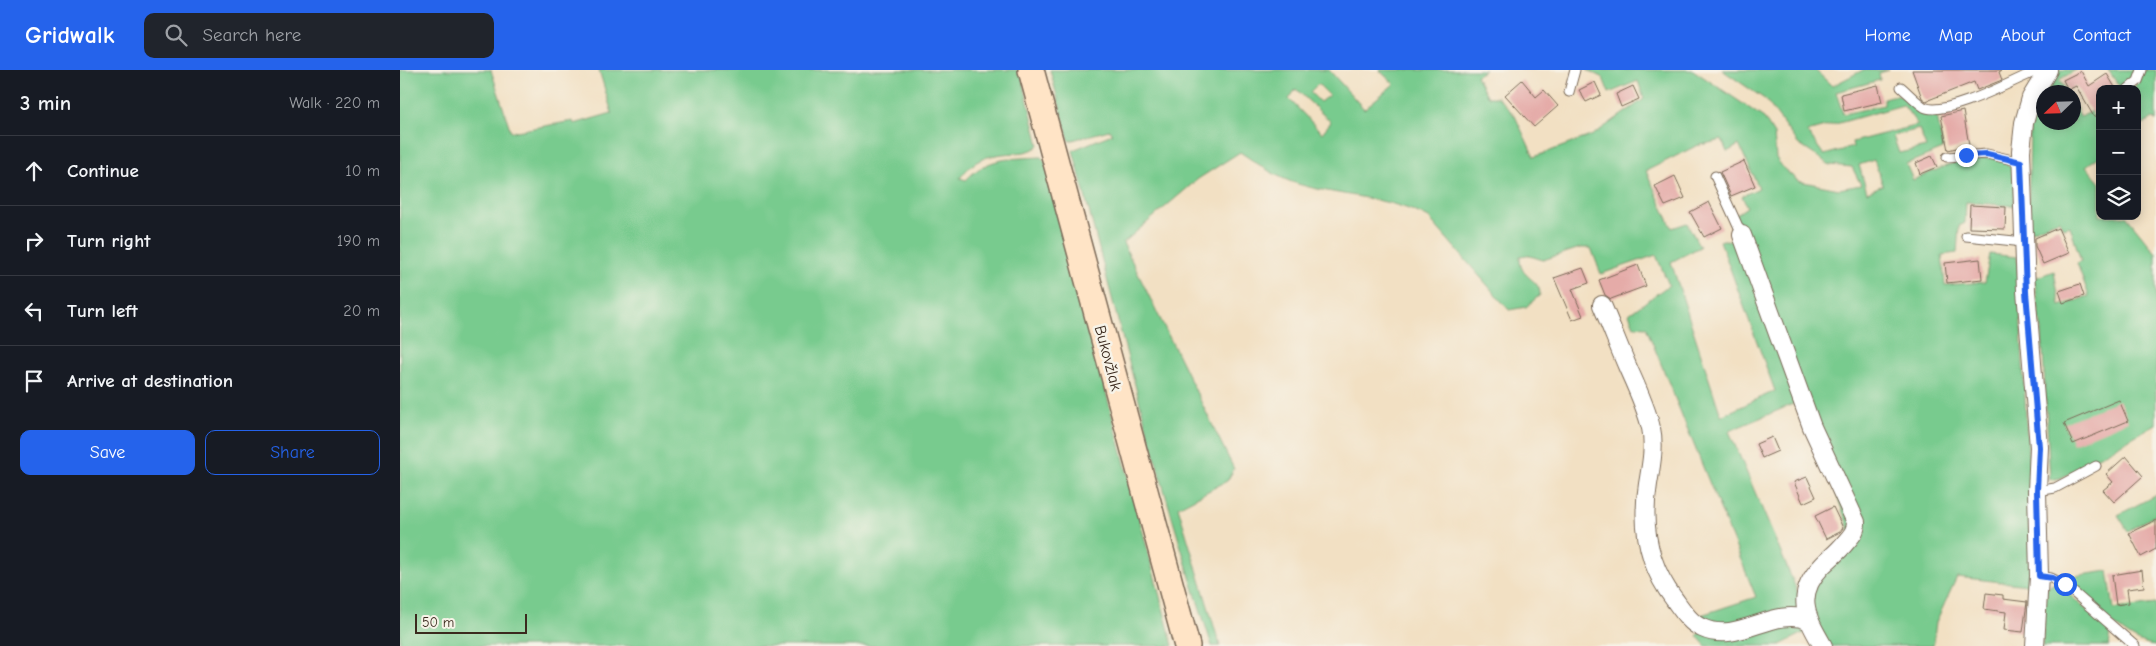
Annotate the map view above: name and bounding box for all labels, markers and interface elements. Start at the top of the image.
search box [144,13,494,58]
text: Gridwalk [25,21,114,49]
icon: search [162,21,190,49]
text: Search here [202,24,301,46]
text: Home [1864,25,1911,46]
text: Map [1939,25,1973,46]
text: About [2001,25,2045,46]
text: Contact [2073,25,2131,46]
north arrow [2036,85,2081,130]
map controls [2096,85,2141,220]
button: + [2096,85,2141,130]
text: 3 min [20,91,71,115]
text: Walk · 220 m [289,94,380,112]
button: − [2096,130,2141,175]
route end [1955,144,1978,167]
icon: ahead [20,157,48,185]
text: Continue [67,160,139,182]
text: 10 m [345,162,380,180]
button: layers [2096,175,2141,220]
icon: right [20,227,48,255]
text: Turn right [67,230,151,252]
text: 190 m [337,232,380,250]
icon: left [20,297,48,325]
text: Turn left [67,300,138,322]
text: 20 m [343,302,380,320]
street label: Bukovžlak [1091,323,1125,393]
icon: arrive [20,367,48,395]
text: Arrive at destination [67,370,233,392]
button: Save [20,430,195,475]
button: Share [205,430,380,475]
route start [2054,573,2077,596]
scale bar [415,611,528,634]
text: 50 m [422,614,454,631]

